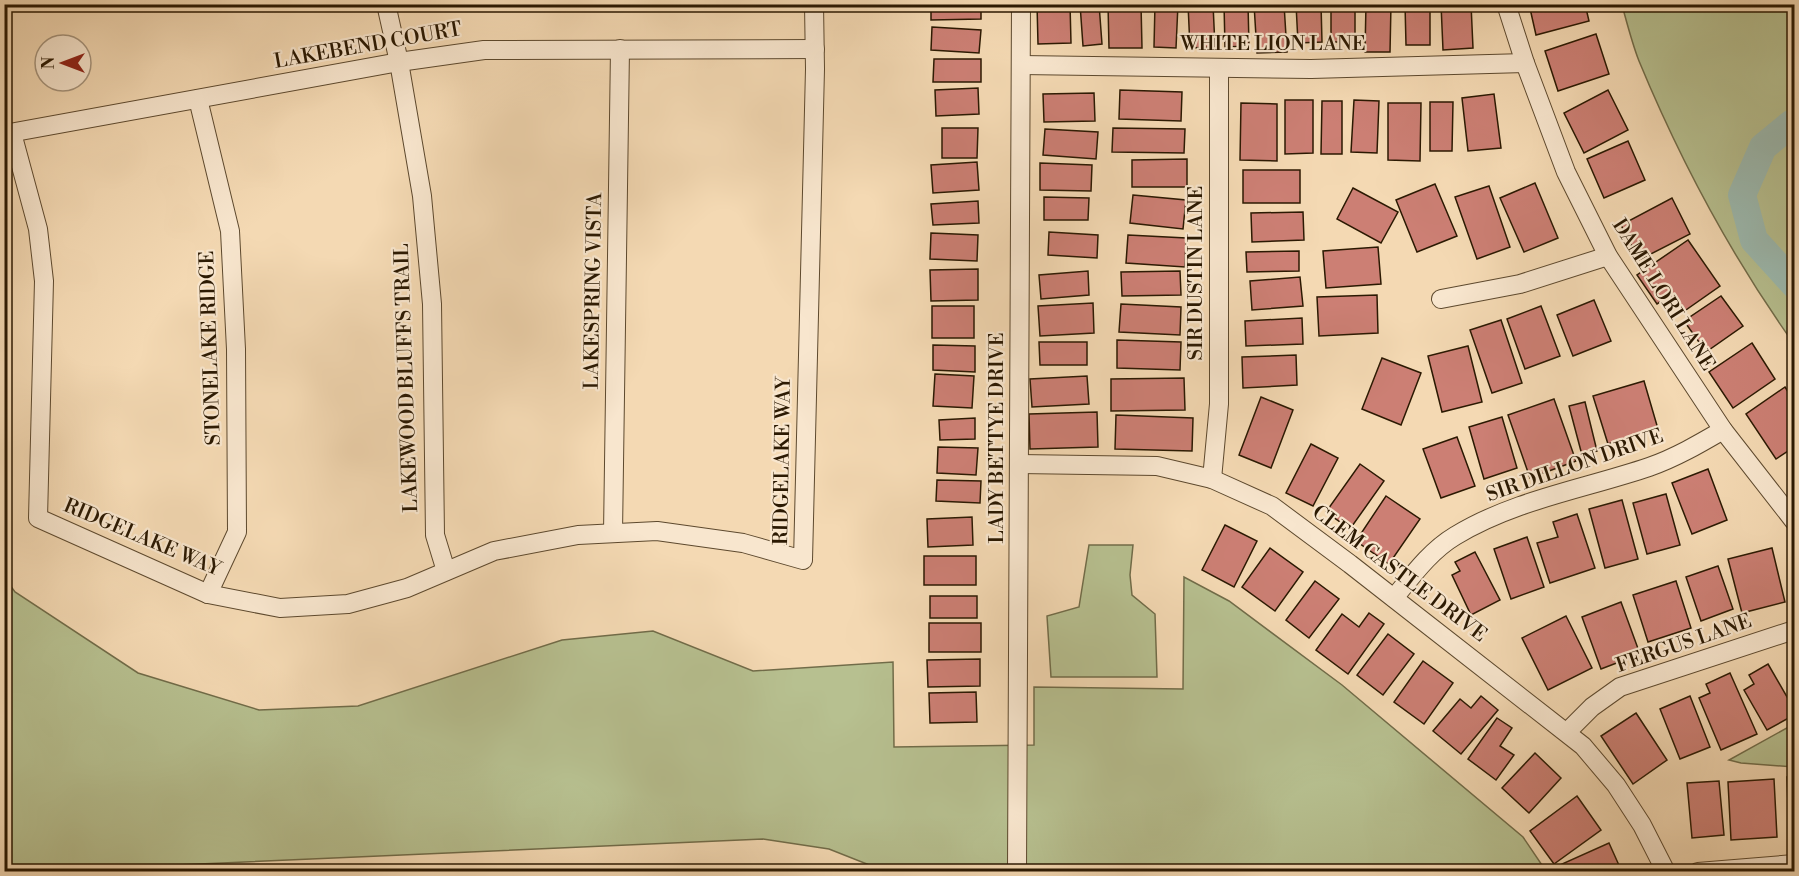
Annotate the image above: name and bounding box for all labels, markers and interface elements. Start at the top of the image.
street label: LAKEBEND COURT [272,17,464,75]
street label: WHITE LION LANE [1179,32,1366,57]
north arrow [33,33,93,93]
text: N [39,56,59,69]
street label: SIR DUSTIN LANE [1184,186,1209,360]
street label: LAKESPRING VISTA [580,191,608,390]
street label: DAME LORI LANE [1606,214,1720,376]
street label: LAKEWOOD BLUFFS TRAIL [390,243,424,513]
street label: STONELAKE RIDGE [195,250,227,446]
street label: LADY BETTYE DRIVE [985,332,1010,544]
street label: RIDGELAKE WAY [769,376,797,545]
street label: SIR DILLON DRIVE [1483,424,1667,508]
street label: RIDGELAKE WAY [60,494,225,583]
street label: CLEM CASTLE DRIVE [1307,500,1491,648]
street label: FERGUS LANE [1613,609,1755,679]

